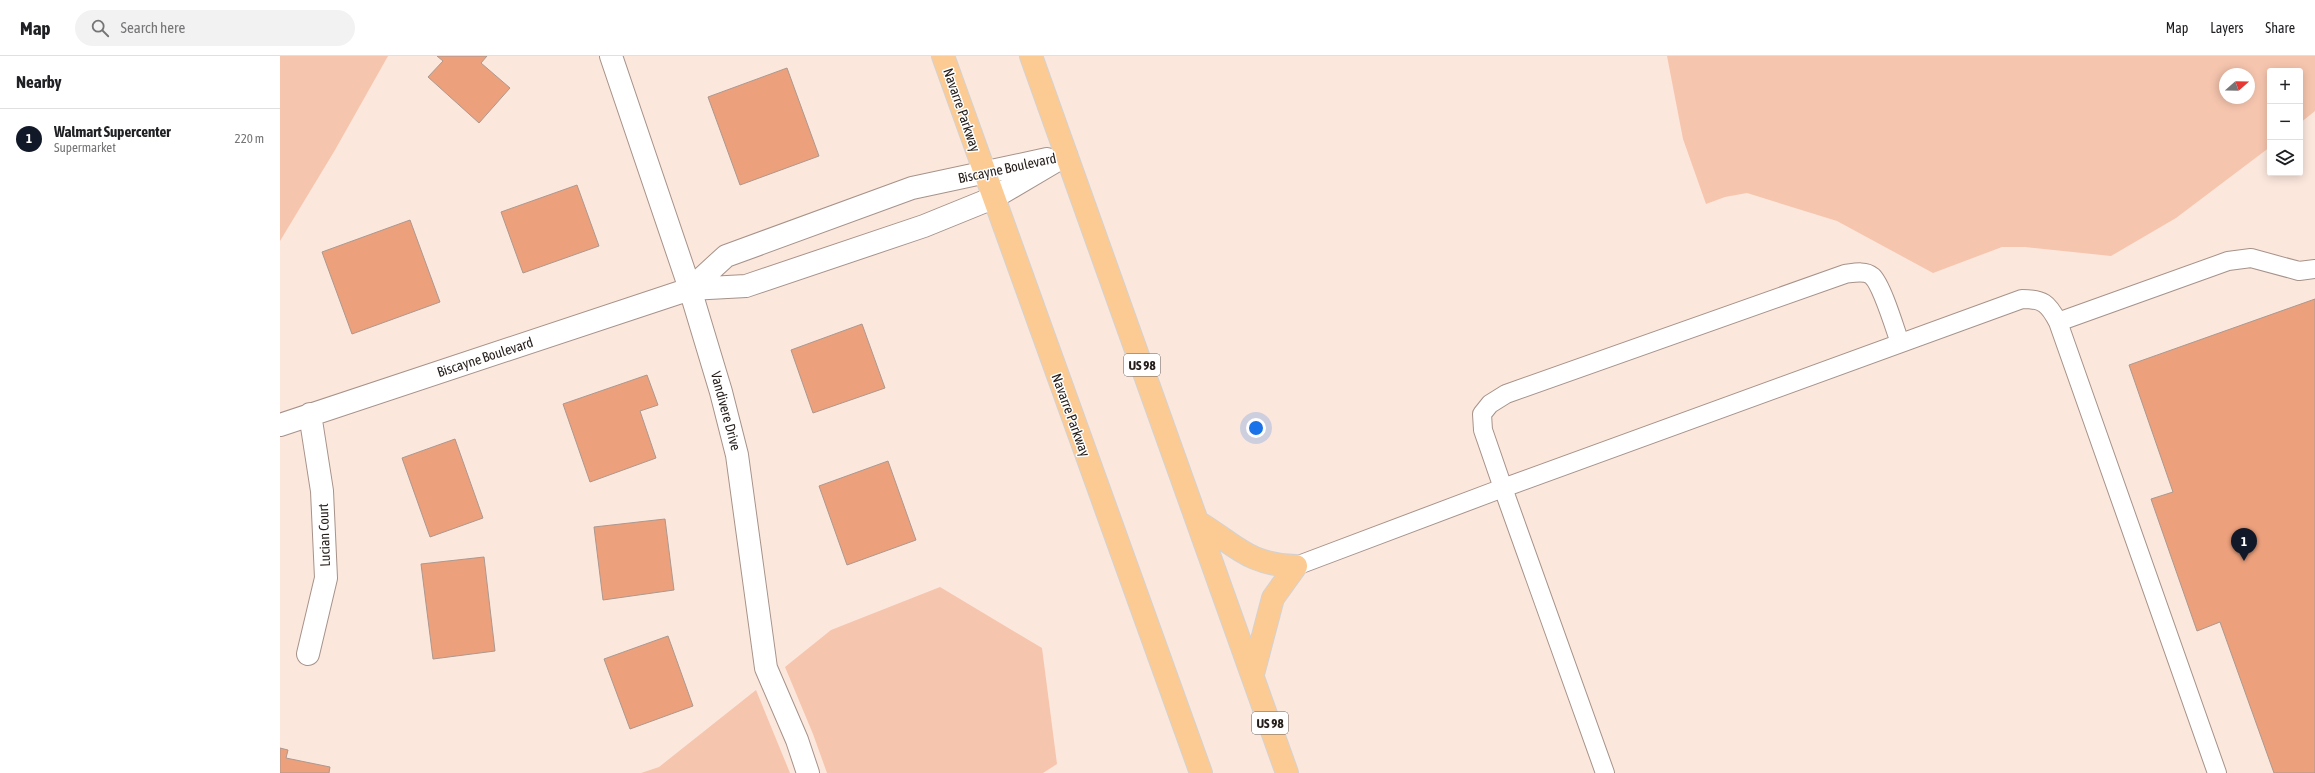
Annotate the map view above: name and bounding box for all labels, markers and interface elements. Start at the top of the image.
search box [75,10,355,46]
text: Map [20,17,51,39]
icon: search [89,17,111,39]
text: Search here [121,19,185,36]
text: Map [2166,20,2188,36]
text: Layers [2210,20,2243,36]
text: Share [2265,20,2295,36]
street label: Navarre Parkway [940,66,984,154]
north arrow [2219,68,2255,104]
map controls [2267,68,2303,176]
button: + [2267,68,2303,104]
text: Nearby [16,72,62,92]
button: − [2267,104,2303,140]
text: Walmart Supercenter [54,123,171,140]
text: 1 [26,131,32,146]
text: 220 m [235,131,264,146]
text: Supermarket [54,140,116,155]
button: layers [2267,140,2303,176]
street label: Biscayne Boulevard [956,150,1058,186]
street label: Biscayne Boulevard [435,334,535,380]
road number: US 98 [1124,354,1160,376]
street label: Vandivere Drive [708,370,744,452]
street label: Navarre Parkway [1049,371,1094,459]
your location [1246,418,1266,438]
street label: Lucian Court [315,503,333,567]
pin: 1 [2231,528,2257,561]
road number: US 98 [1252,712,1288,734]

